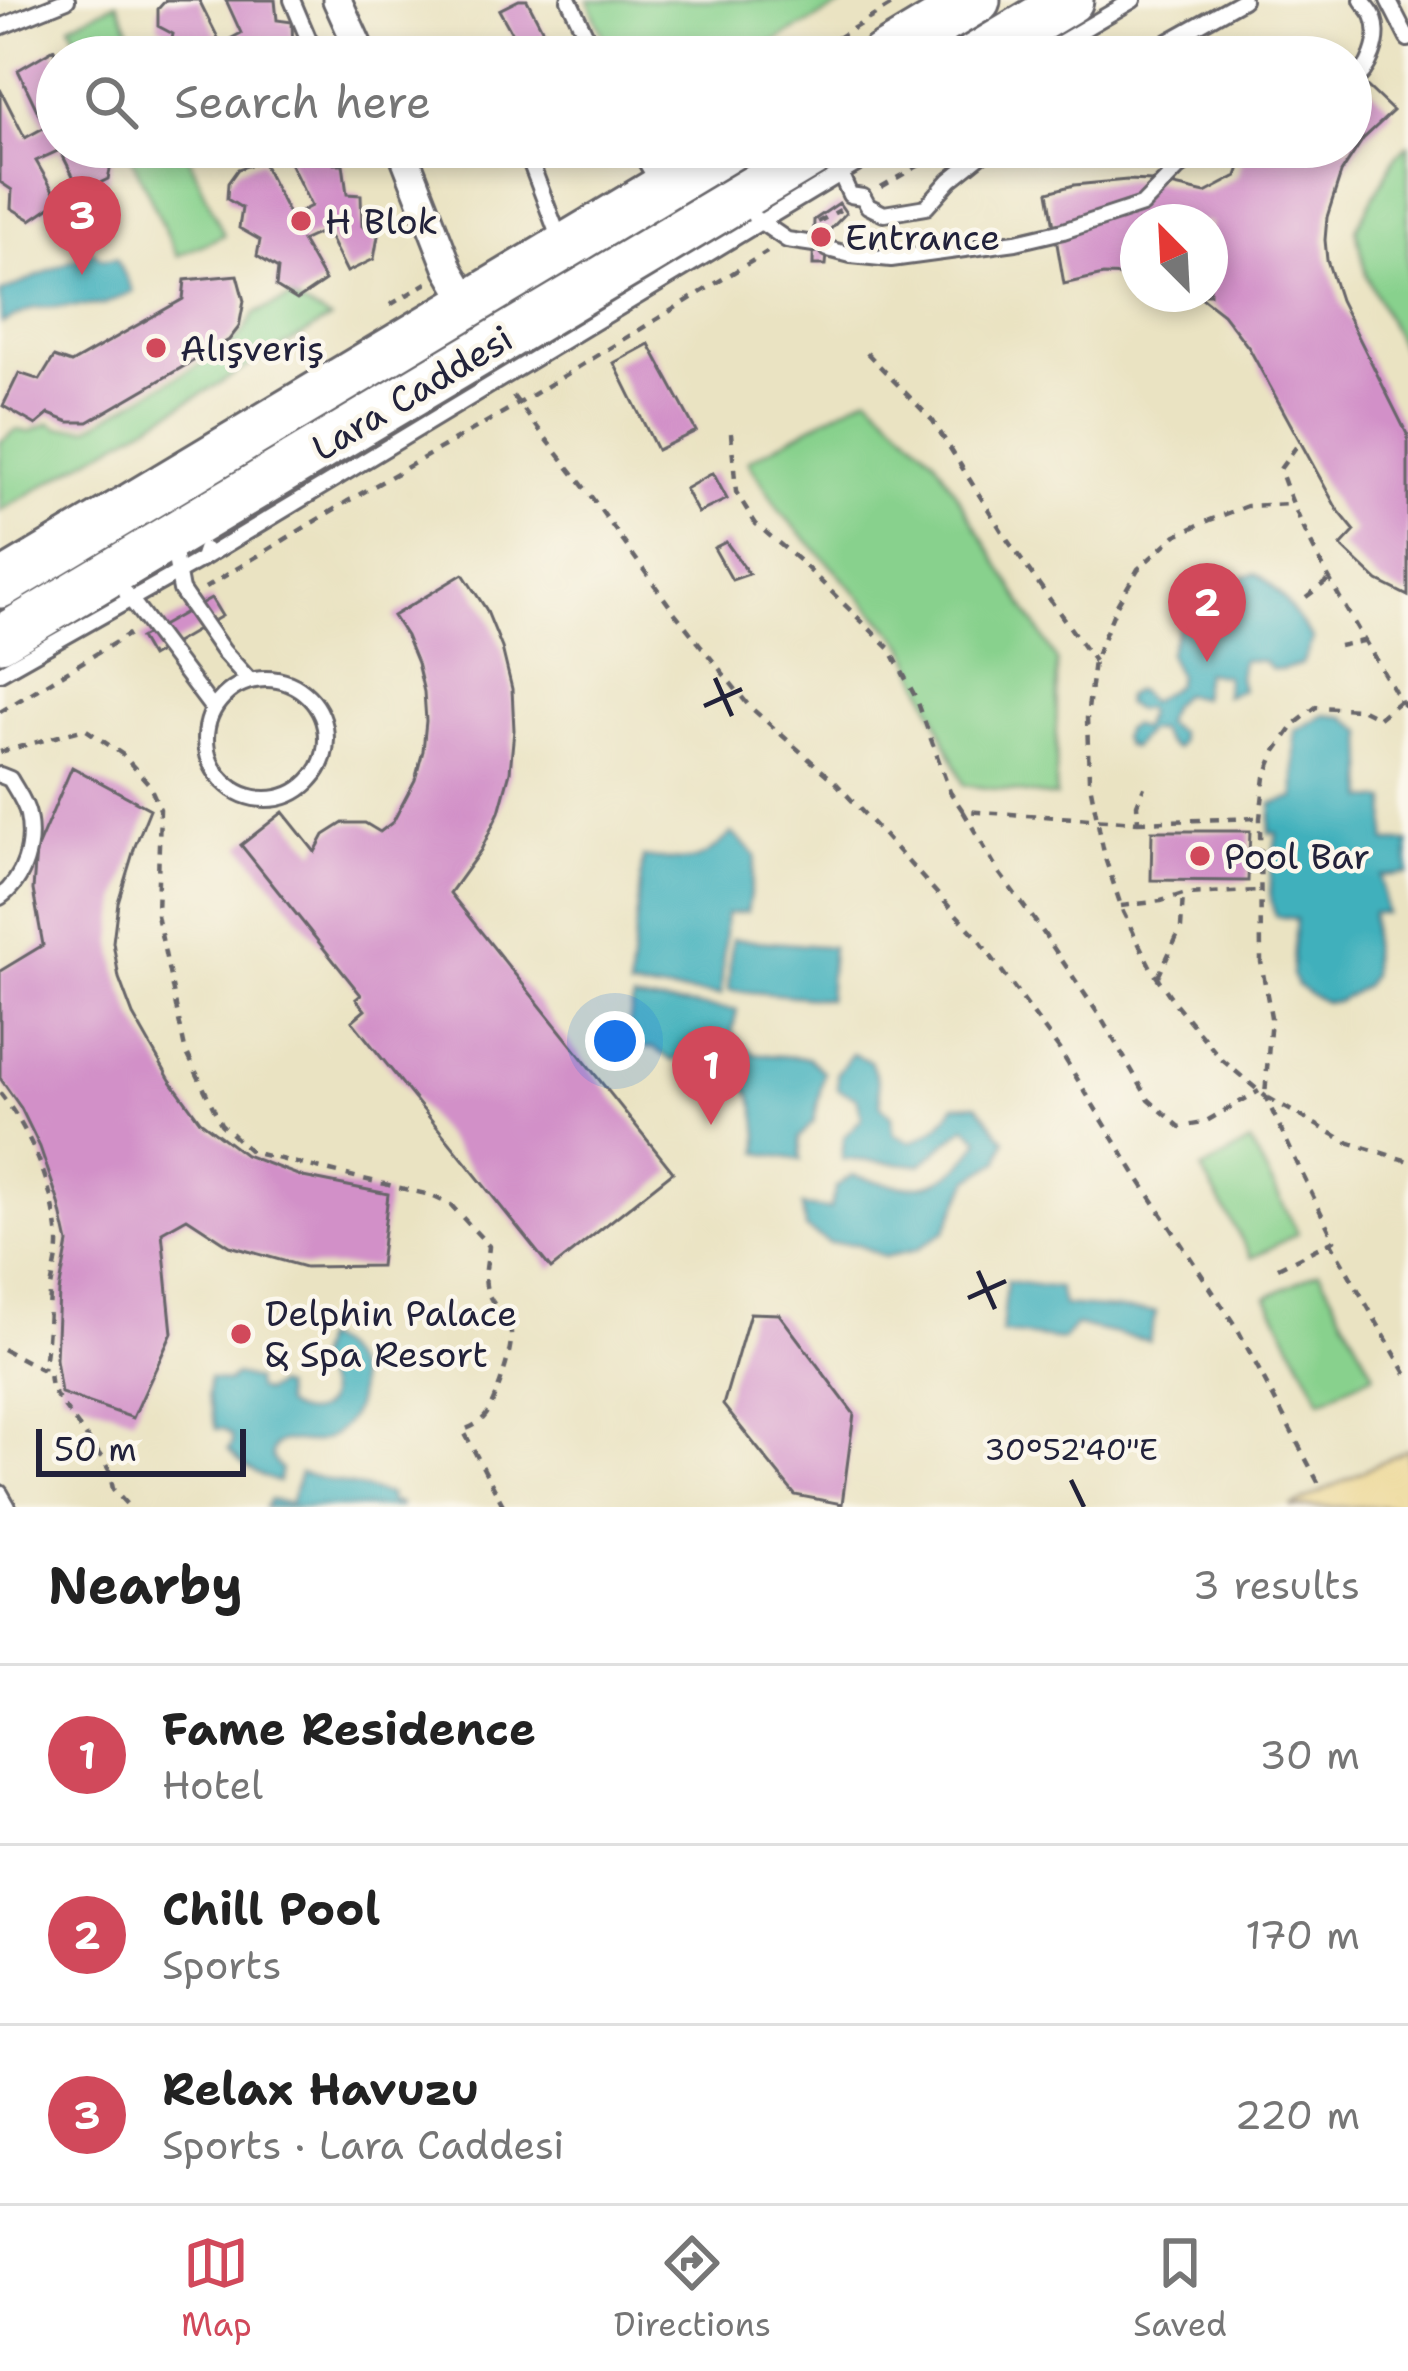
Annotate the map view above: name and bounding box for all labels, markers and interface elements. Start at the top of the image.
search box [36,36,1372,168]
icon: search [78,69,144,135]
text: Search here [174,72,431,132]
pin: 3 [43,176,121,275]
place label: H Blok [325,197,438,246]
north arrow [1120,204,1228,312]
marker: H Blok [288,208,314,234]
place label: Entrance [845,213,1000,262]
marker: Entrance [808,224,834,250]
street label: Lara Caddesi [302,314,522,472]
place label: Alışveriş [180,324,325,373]
marker: Alışveriş [143,335,169,361]
pin: 2 [1168,563,1246,662]
place label: Pool Bar [1224,832,1370,881]
marker: Pool Bar [1187,843,1213,869]
your location [585,1011,645,1071]
pin: 1 [672,1026,750,1125]
place label: Delphin Palace & Spa Resort [265,1289,517,1379]
marker: Delphin Palace & Spa Resort [228,1321,254,1347]
scale bar [36,1423,246,1476]
text: 50 m [54,1427,137,1472]
text: 30°52'40"E [984,1429,1158,1470]
text: Nearby [48,1551,243,1619]
text: 3 results [1193,1559,1360,1611]
text: Fame Residence [162,1699,536,1759]
text: 1 [78,1729,96,1781]
text: 30 m [1259,1729,1360,1781]
text: Hotel [162,1759,263,1811]
text: Chill Pool [162,1879,380,1939]
text: 2 [73,1909,101,1961]
text: 170 m [1245,1909,1360,1961]
text: Sports [162,1939,282,1991]
text: Relax Havuzu [162,2059,479,2119]
text: 3 [73,2089,101,2141]
text: 220 m [1234,2089,1360,2141]
text: Sports · Lara Caddesi [162,2119,564,2171]
tab: Map [181,2230,252,2347]
tab: Directions [614,2230,771,2347]
tab: Saved [1133,2230,1227,2347]

